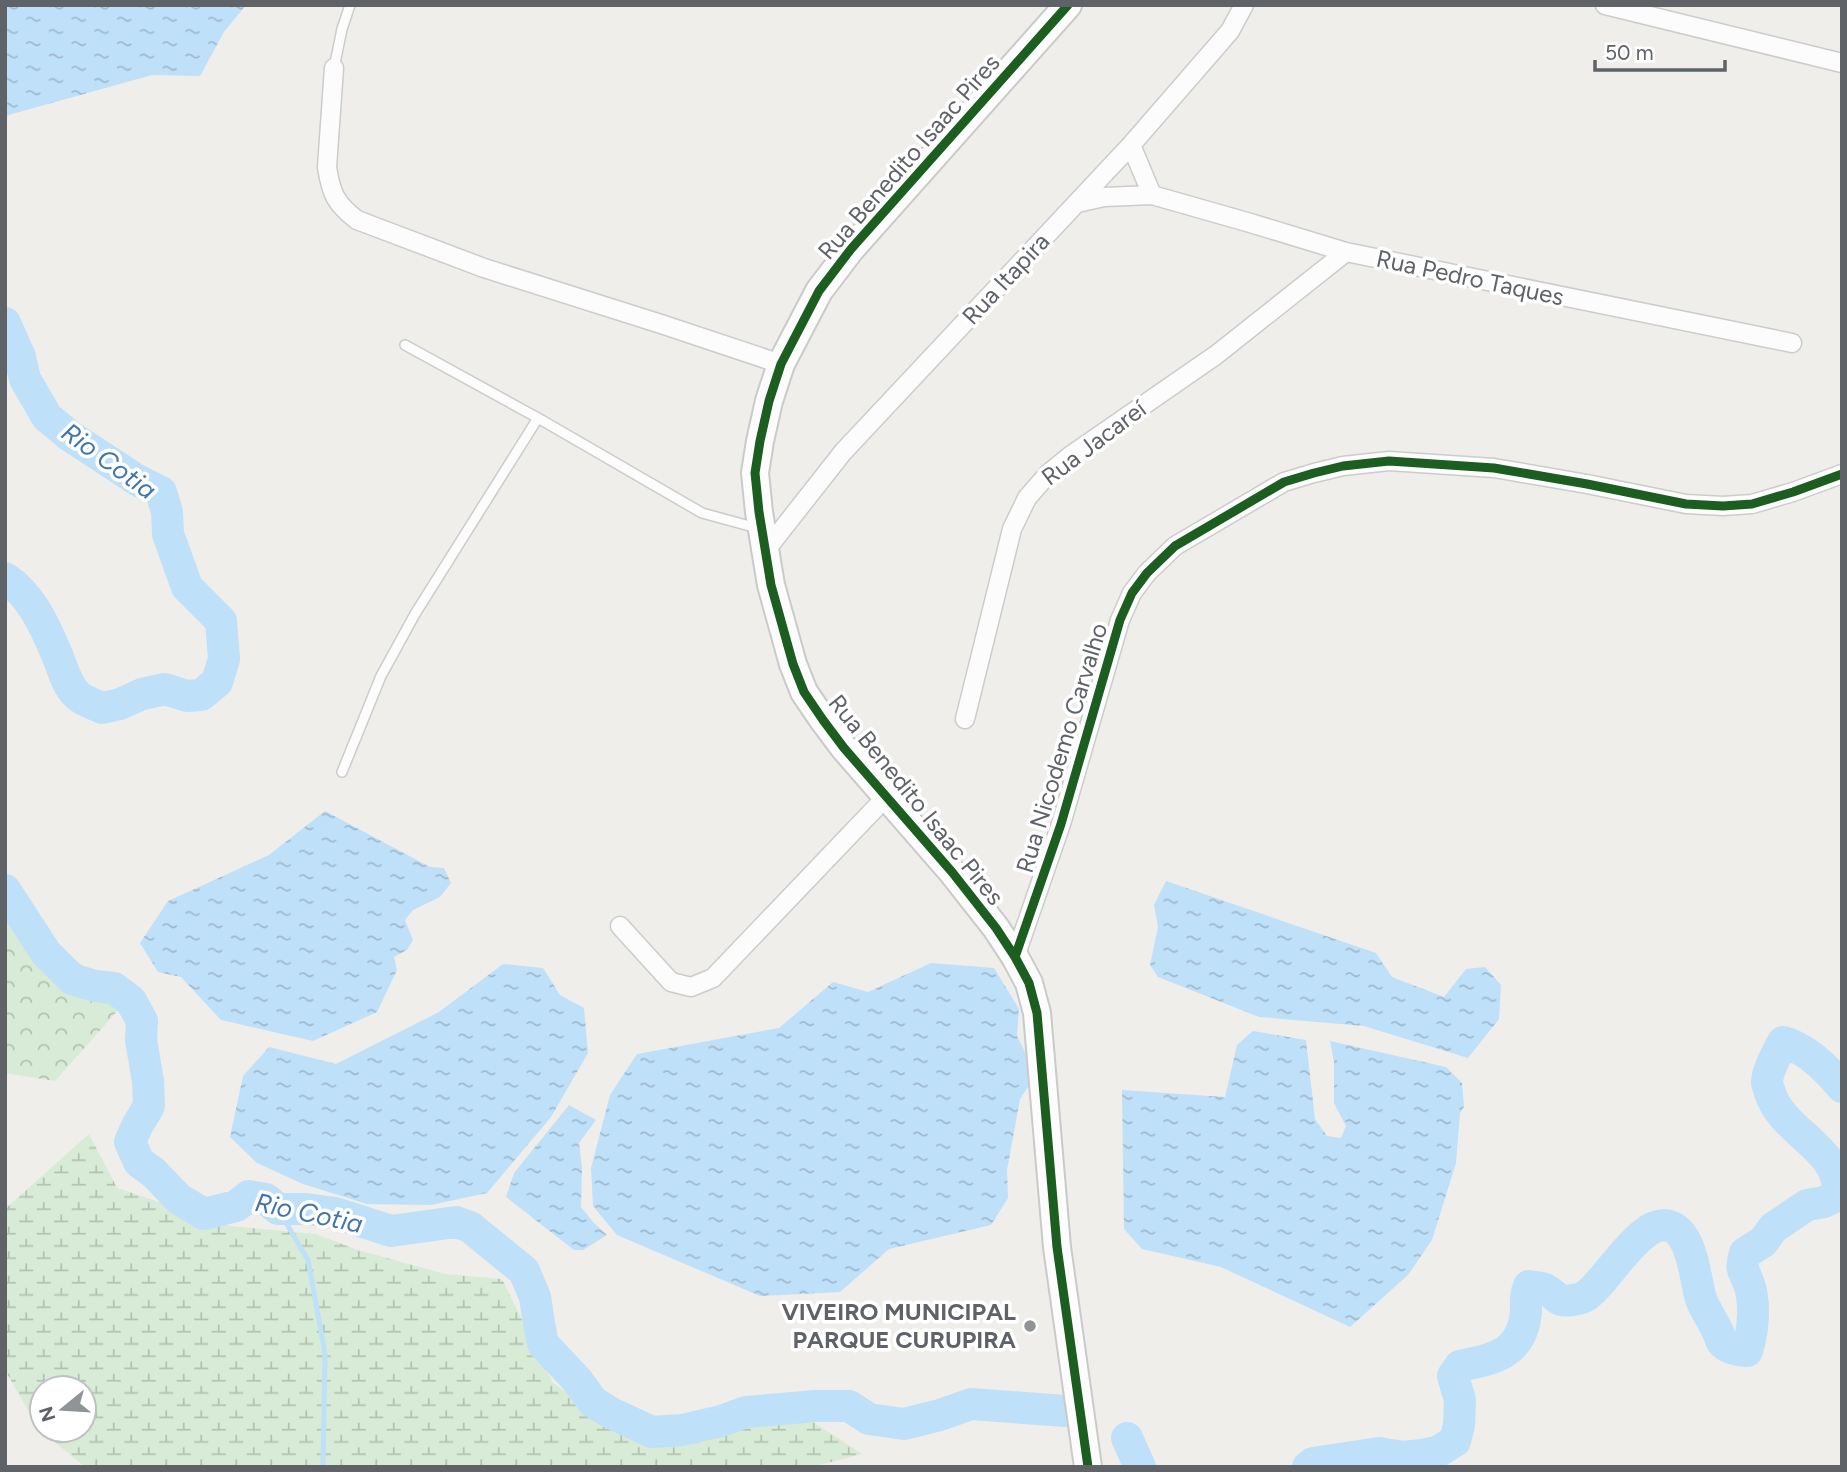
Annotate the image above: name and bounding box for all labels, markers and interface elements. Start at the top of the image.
scale bar [1595,28,1724,72]
text: 50 m [1605,40,1654,65]
street label: Rua Benedito Isaac Pires [812,48,1006,265]
street label: Rua Itapira [956,227,1055,330]
street label: Rua Pedro Taques [1374,243,1567,312]
street label: Rua Jacareí [1036,393,1153,491]
water label: Rio Cotia [55,416,163,506]
street label: Rua Nicodemo Carvalho [1010,619,1113,876]
street label: Rua Benedito Isaac Pires [823,689,1010,911]
water label: Rio Cotia [252,1186,366,1240]
place label: VIVEIRO MUNICIPAL PARQUE CURUPIRA [781,1297,1016,1354]
marker: VIVEIRO MUNICIPAL PARQUE CURUPIRA [1022,1318,1038,1334]
north arrow [28,1374,98,1444]
text: N [34,1404,61,1425]

